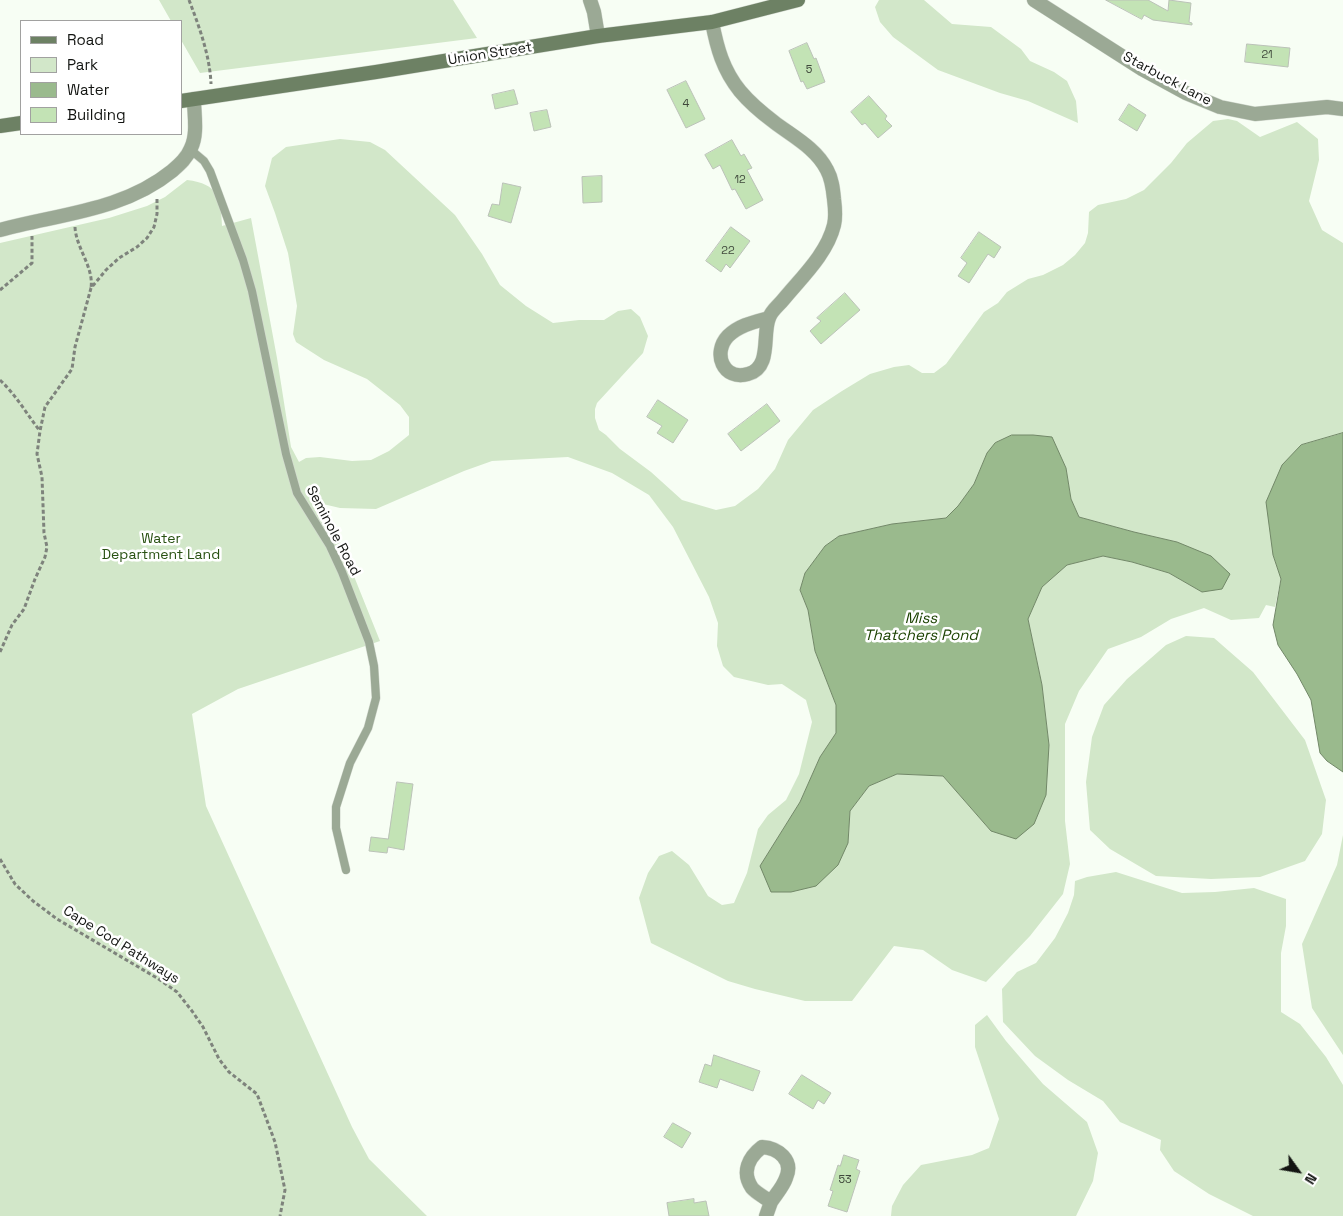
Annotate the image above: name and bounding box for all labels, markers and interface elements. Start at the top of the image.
legend [20,20,182,135]
text: Road [67,30,104,49]
street label: Union Street [447,39,533,69]
house number: 21 [1261,48,1273,62]
street label: Starbuck Lane [1120,49,1214,109]
text: Park [67,55,98,74]
house number: 5 [806,63,812,77]
text: Water [67,80,109,99]
house number: 4 [683,97,689,111]
text: Building [67,105,126,124]
house number: 12 [734,173,746,187]
house number: 22 [721,244,735,258]
street label: Seminole Road [302,483,364,579]
park label: Water Department Land [102,531,220,564]
water label: Miss Thatchers Pond [864,610,978,645]
street label: Cape Cod Pathways [60,902,182,988]
north arrow [1273,1146,1323,1196]
text: N [1301,1170,1321,1188]
house number: 53 [838,1173,852,1187]

